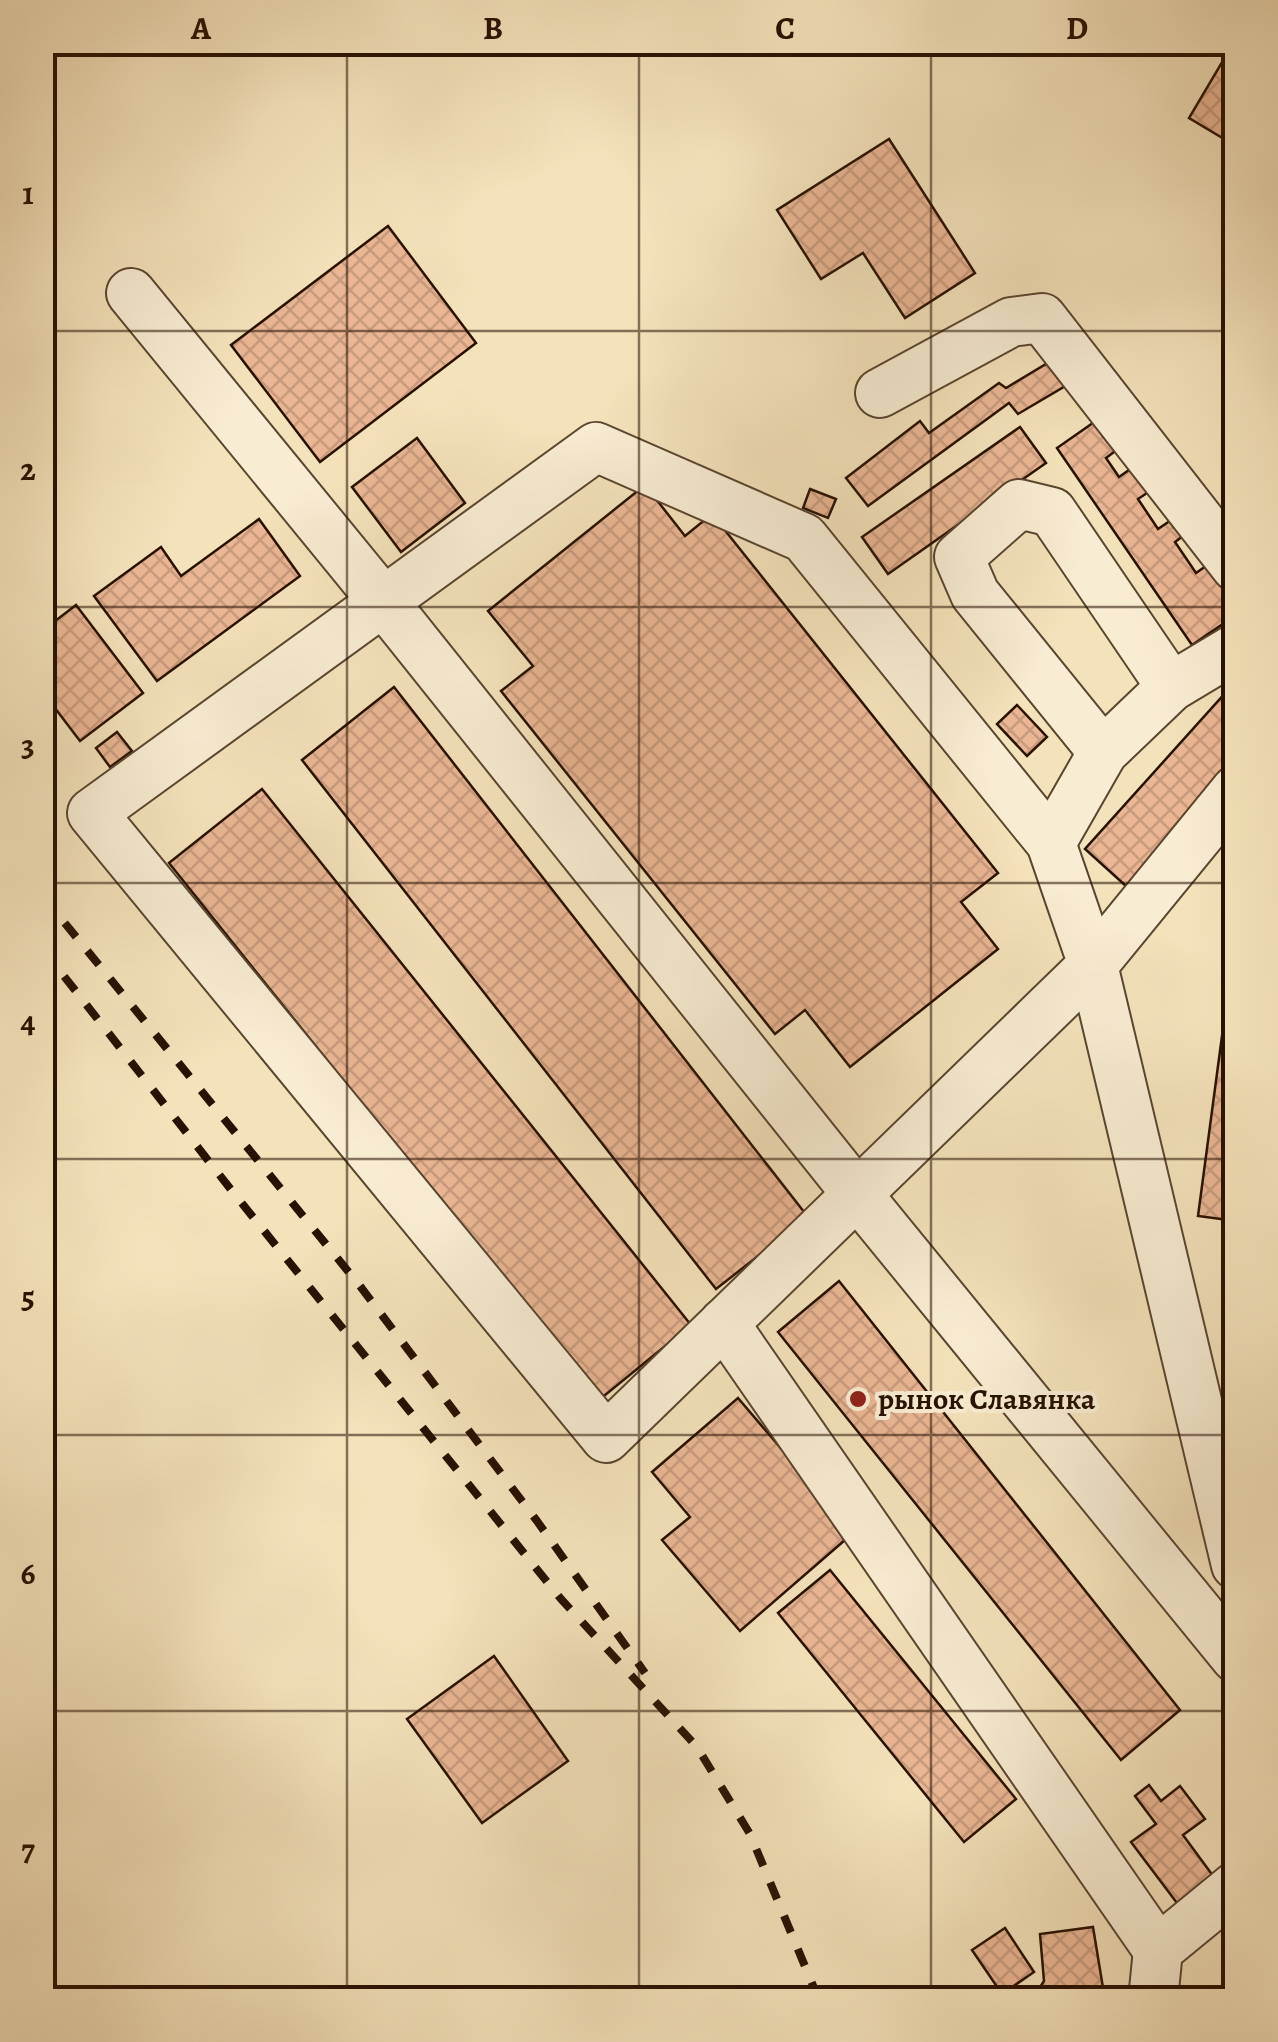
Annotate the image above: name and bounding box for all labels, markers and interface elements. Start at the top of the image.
text: A [190,6,212,50]
text: B [483,6,503,50]
text: C [775,6,795,50]
text: D [1066,6,1088,50]
text: 1 [22,171,34,215]
text: 2 [20,447,36,491]
text: 3 [21,723,35,767]
text: 4 [20,999,36,1043]
text: 5 [21,1275,35,1319]
place label: рынок Славянка [878,1379,1096,1419]
marker: рынок Славянка [847,1388,869,1410]
text: 6 [21,1551,36,1595]
text: 7 [21,1827,35,1871]

